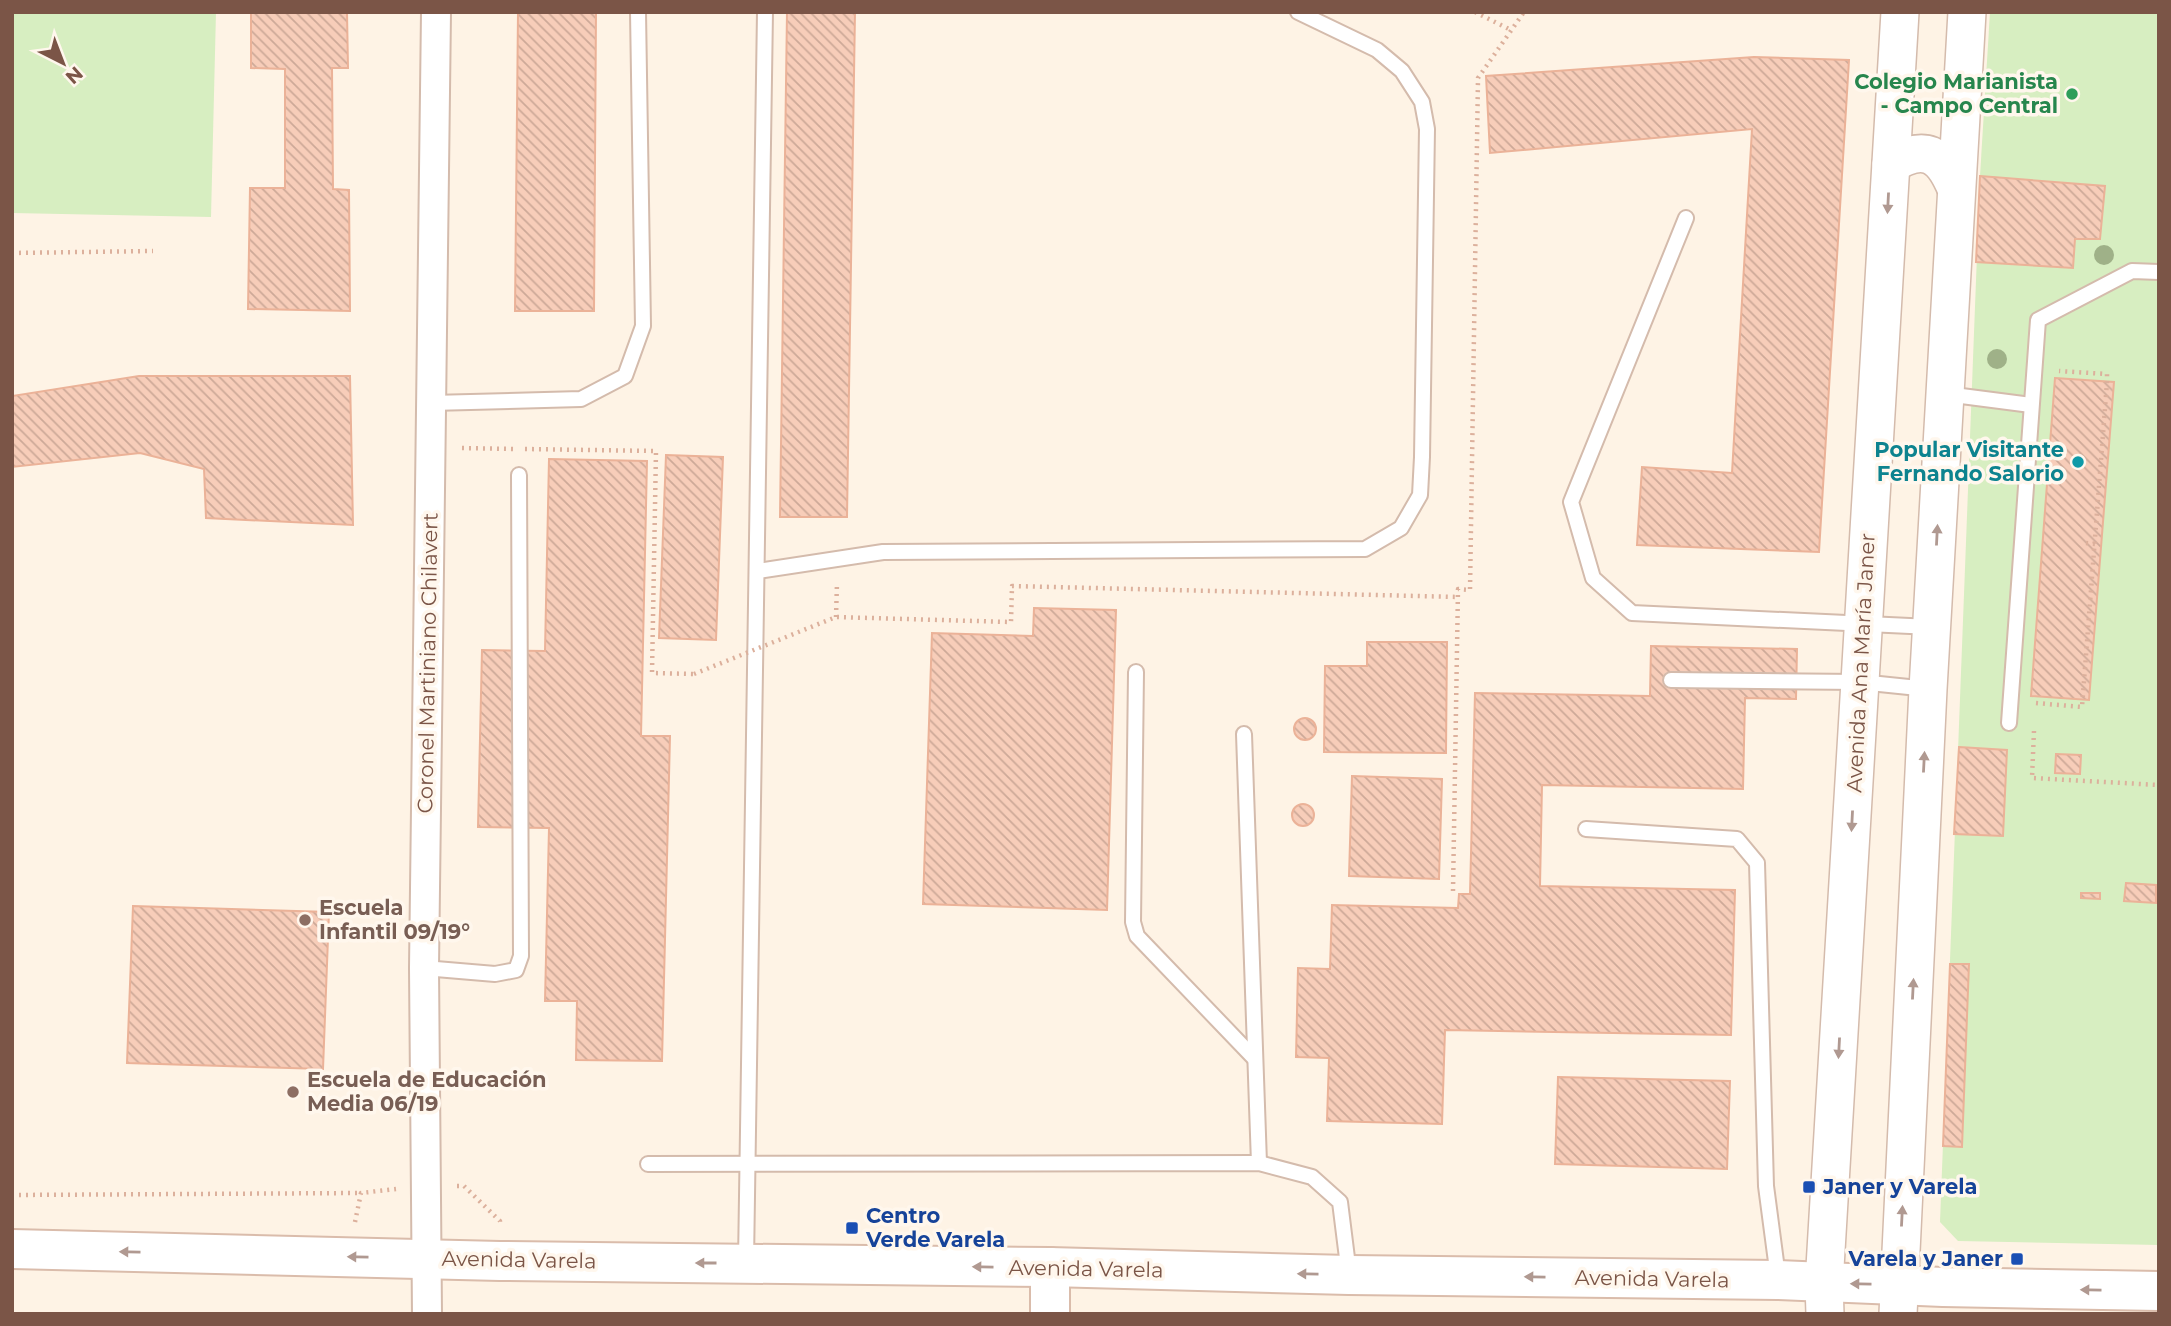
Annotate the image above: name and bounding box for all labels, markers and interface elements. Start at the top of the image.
north arrow [28,28,98,98]
text: N [61,62,87,89]
place label: Colegio Marianista - Campo Central [1854,69,2058,118]
marker: Colegio Marianista - Campo Central [2064,86,2080,102]
one-way arrow [1882,192,1893,214]
place label: Popular Visitante Fernando Salorio [1874,437,2064,486]
marker: Popular Visitante Fernando Salorio [2070,454,2086,470]
street label: Coronel Martiniano Chilavert [412,512,443,814]
one-way arrow [1931,524,1942,546]
street label: Avenida Ana María Janer [1841,533,1880,793]
one-way arrow [1919,751,1930,773]
one-way arrow [1846,810,1857,832]
place label: Escuela Infantil 09/19° [319,895,470,944]
marker: Escuela Infantil 09/19° [297,912,313,928]
one-way arrow [1908,978,1919,1000]
one-way arrow [1833,1037,1844,1059]
place label: Escuela de Educación Media 06/19 [307,1067,547,1116]
marker: Escuela de Educación Media 06/19 [285,1084,301,1100]
place label: Janer y Varela [1822,1174,1978,1199]
marker: Janer y Varela [1801,1179,1817,1195]
place label: Centro Verde Varela [865,1203,1005,1252]
one-way arrow [1897,1205,1908,1227]
marker: Centro Verde Varela [844,1220,860,1236]
one-way arrow [119,1246,141,1257]
street label: Avenida Varela [441,1246,597,1273]
place label: Varela y Janer [1847,1246,2003,1271]
marker: Varela y Janer [2009,1251,2025,1267]
one-way arrow [347,1252,369,1263]
street label: Avenida Varela [1008,1255,1164,1282]
one-way arrow [695,1257,717,1269]
one-way arrow [971,1261,993,1272]
street label: Avenida Varela [1574,1265,1730,1292]
one-way arrow [1297,1268,1319,1280]
one-way arrow [1524,1271,1546,1283]
one-way arrow [1850,1278,1872,1290]
one-way arrow [2079,1284,2101,1296]

